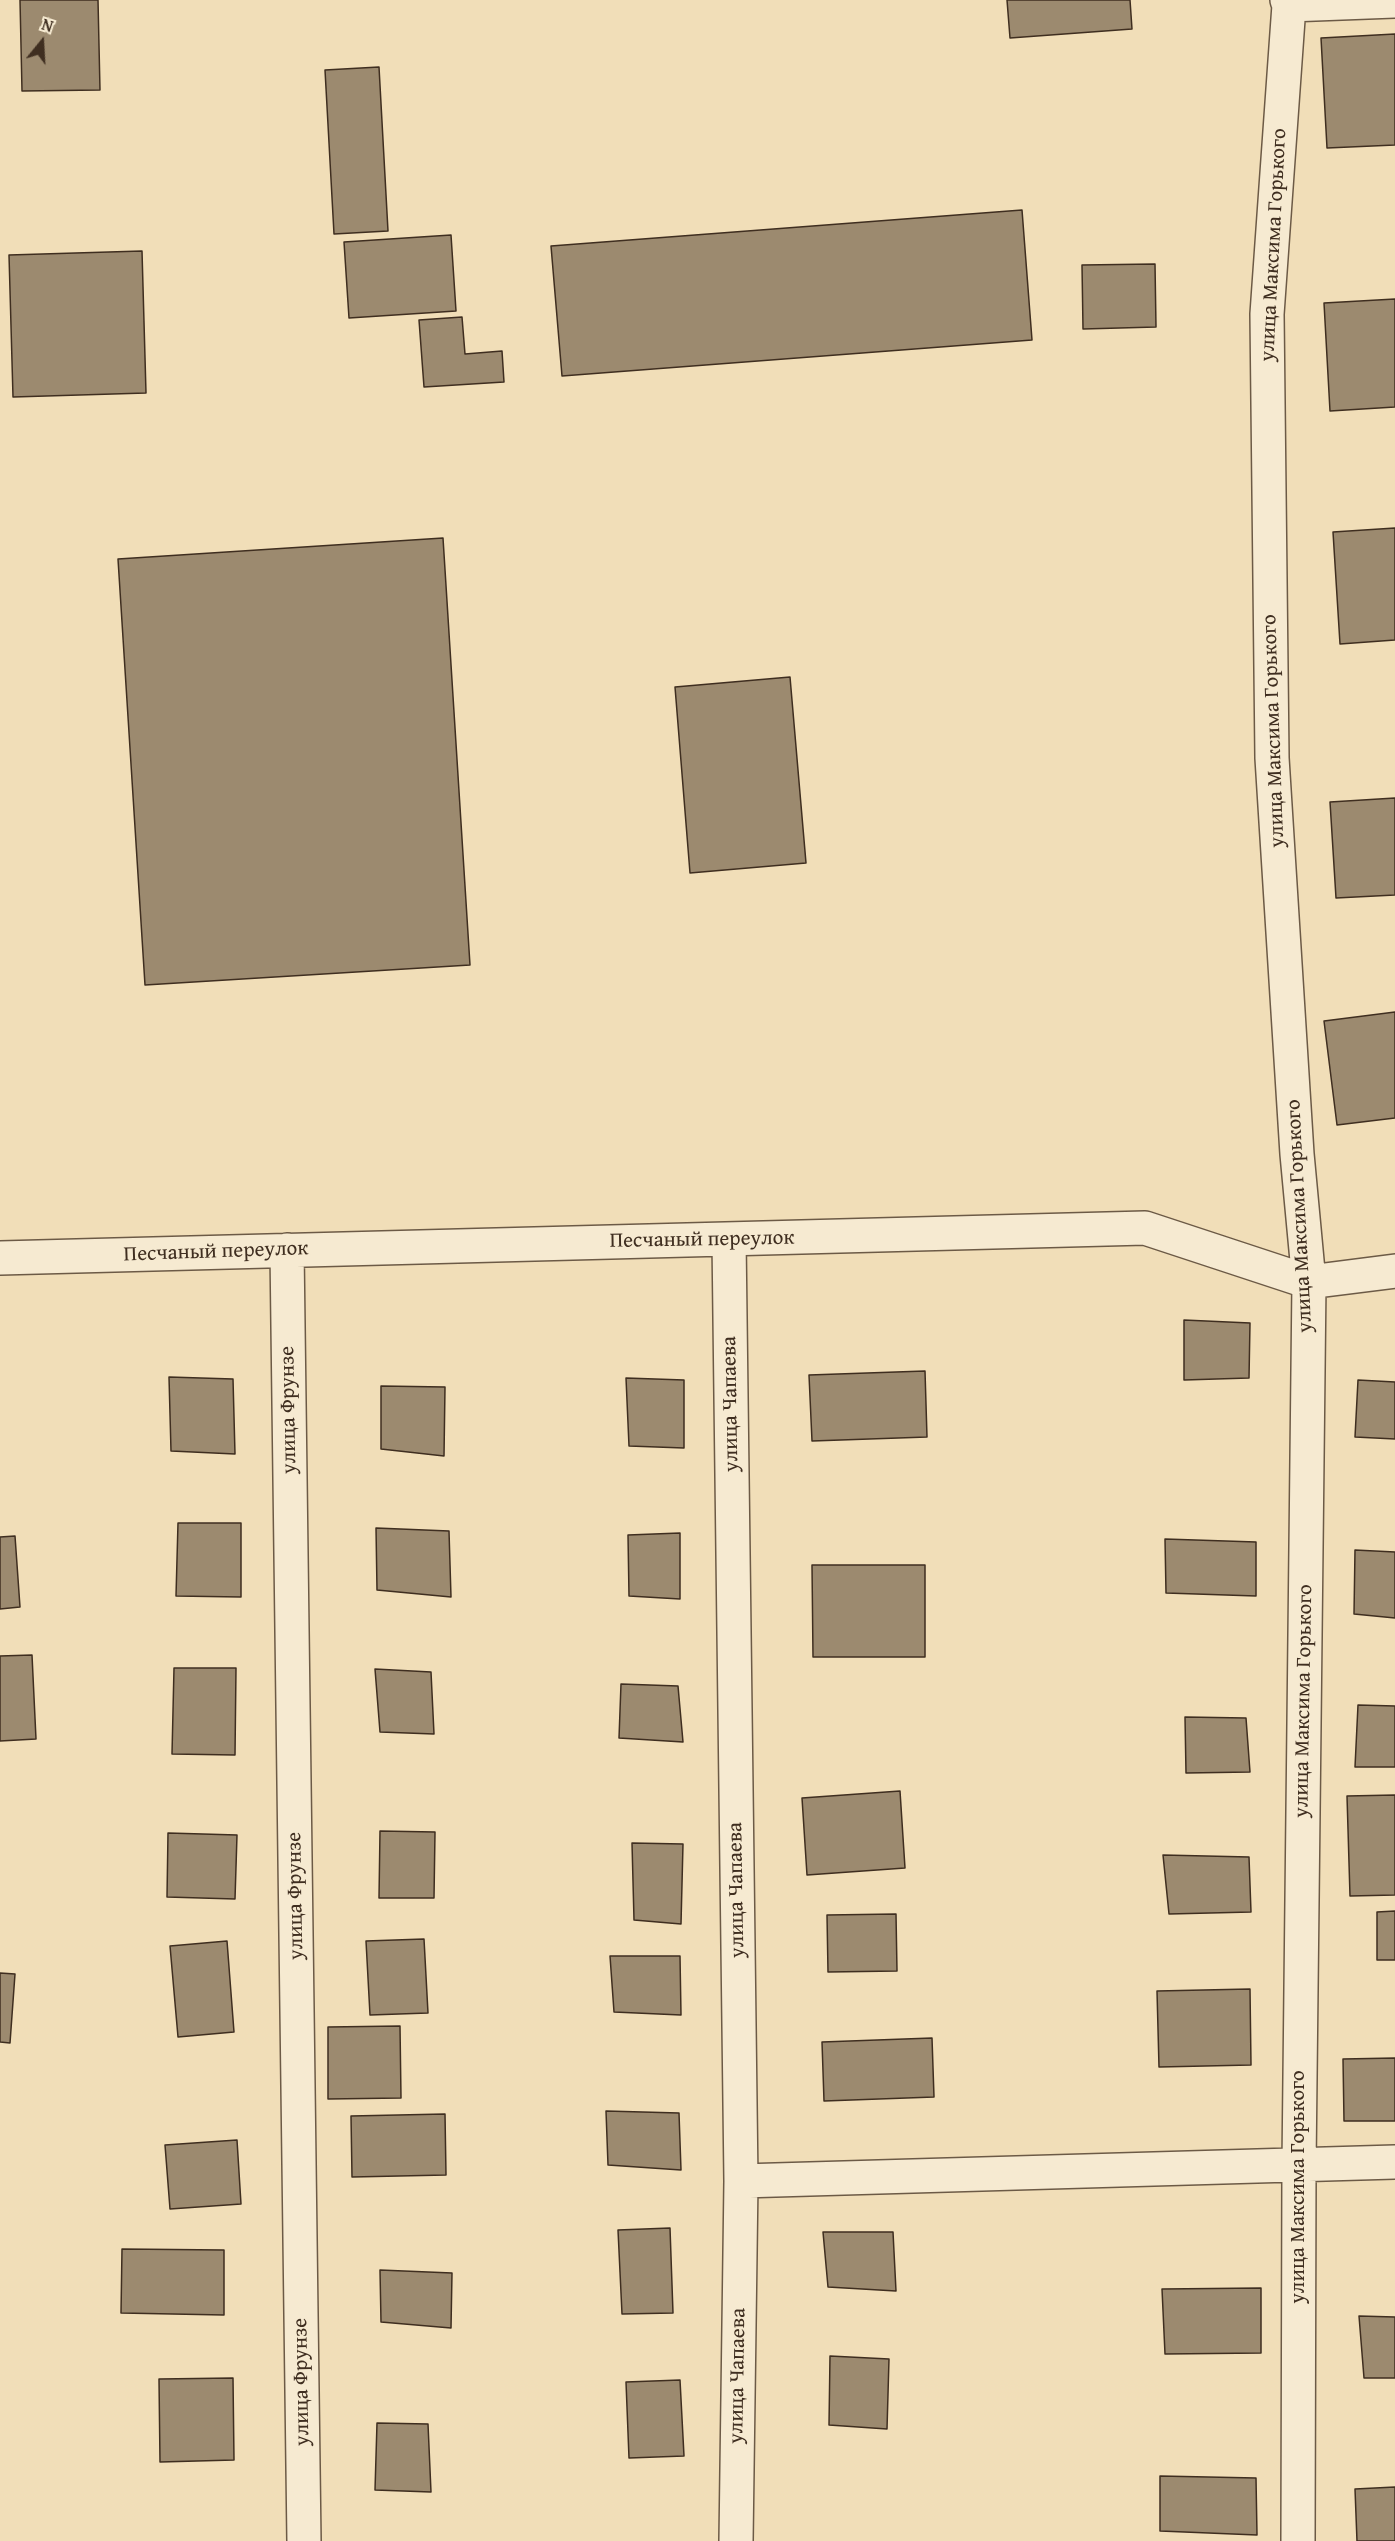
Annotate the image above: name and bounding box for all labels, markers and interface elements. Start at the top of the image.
north arrow [12,12,72,72]
text: N [39,12,56,38]
street label: улица Максима Горького [1255,128,1293,362]
street label: улица Максима Горького [1257,614,1291,848]
street label: улица Максима Горького [1281,1099,1319,1333]
street label: Песчаный переулок [609,1226,795,1254]
street label: Песчаный переулок [123,1236,309,1268]
street label: улица Чапаева [717,1336,745,1472]
street label: улица Фрунзе [275,1346,303,1474]
street label: улица Максима Горького [1289,1584,1319,1818]
street label: улица Чапаева [723,1822,751,1958]
street label: улица Фрунзе [282,1832,310,1960]
street label: улица Максима Горького [1286,2070,1312,2304]
street label: улица Чапаева [724,2308,752,2444]
street label: улица Фрунзе [288,2318,316,2446]

